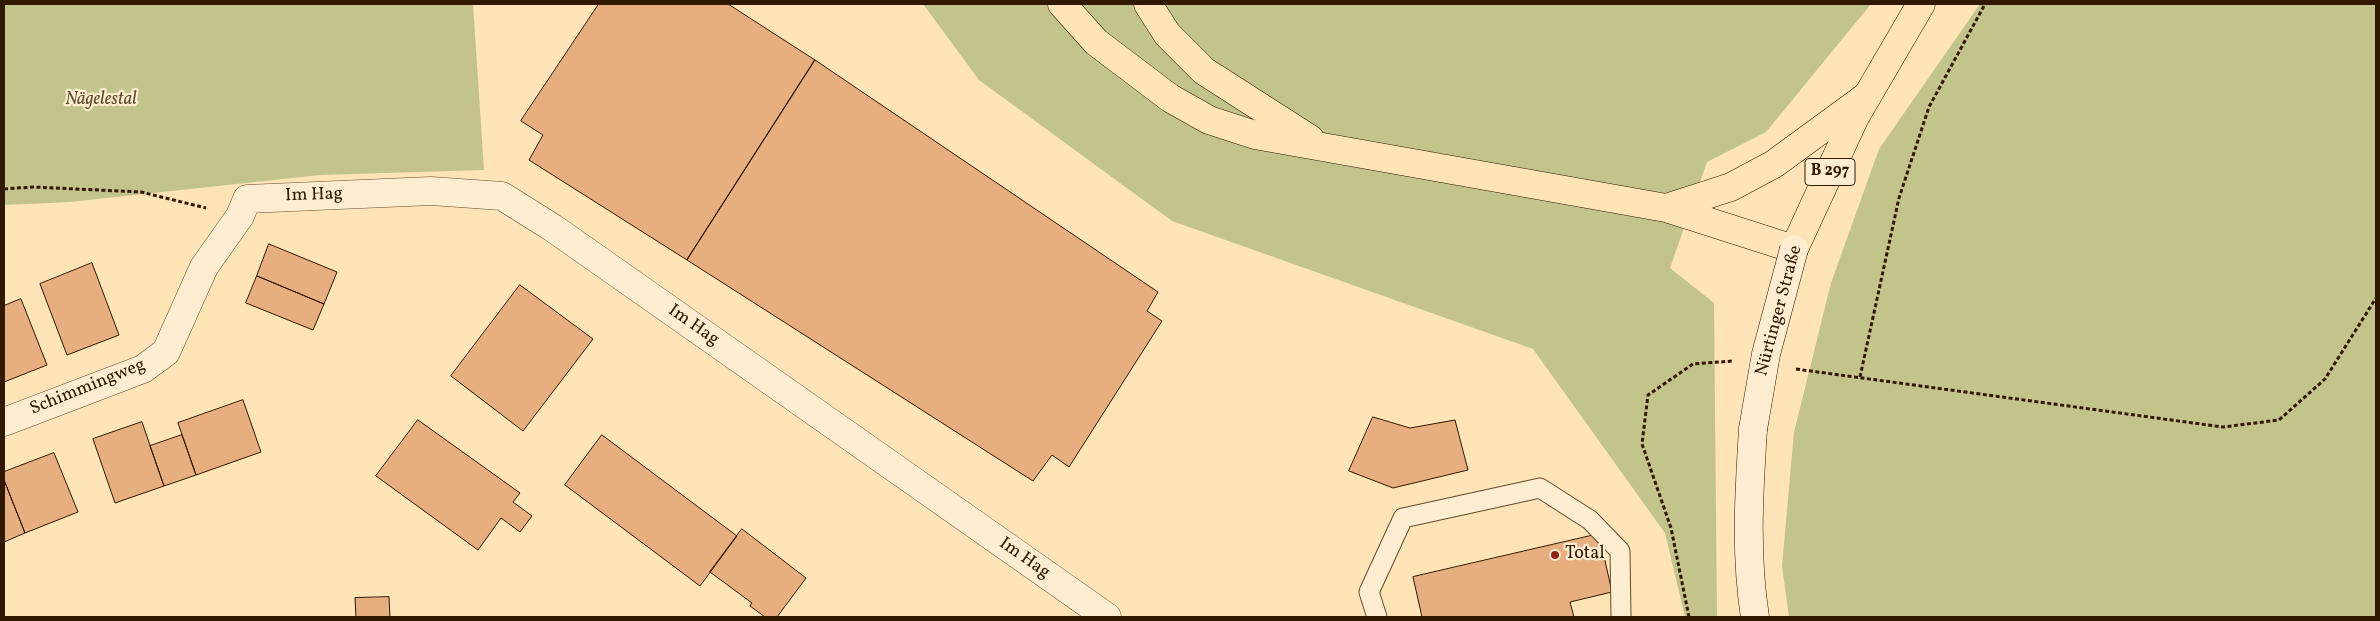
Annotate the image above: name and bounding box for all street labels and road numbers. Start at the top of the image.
road number: B 297 [1805,158,1855,186]
street label: Im Hag [285,184,343,208]
street label: Nürtinger Straße [1752,243,1808,379]
street label: Im Hag [663,301,723,351]
street label: Schimmingweg [27,355,149,421]
street label: Im Hag [994,534,1054,584]

